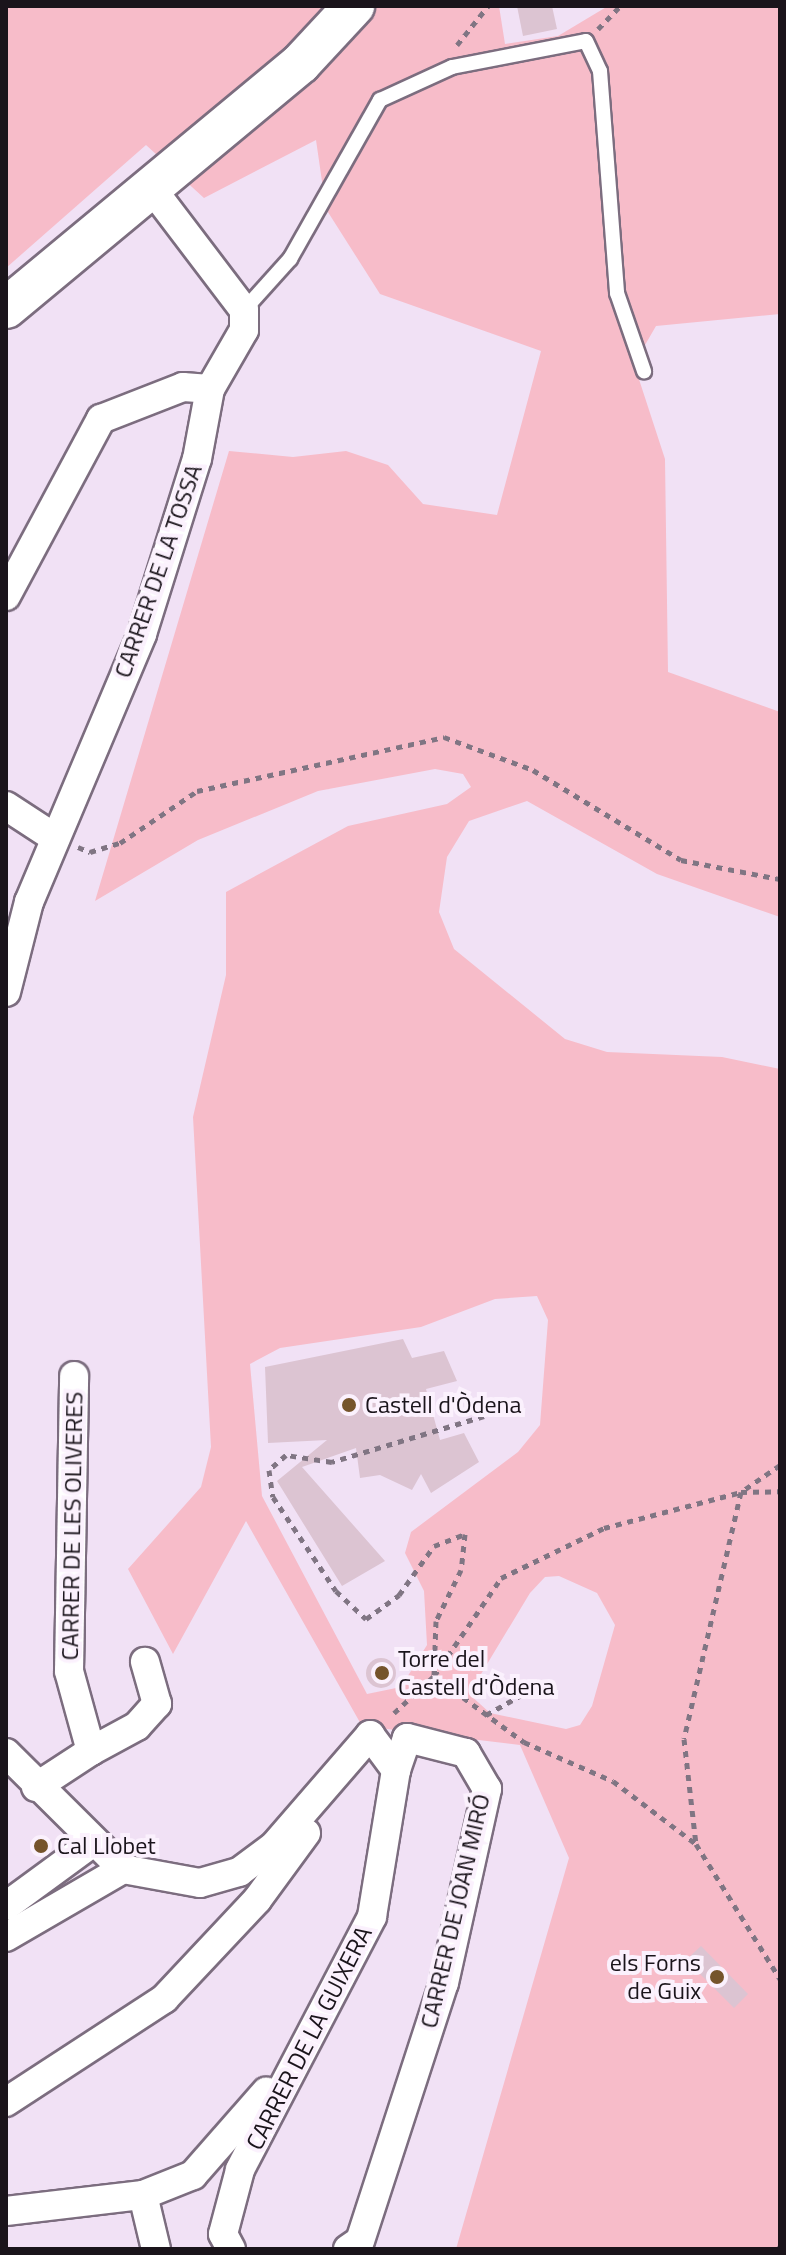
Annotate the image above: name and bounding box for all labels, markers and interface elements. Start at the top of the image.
street label: CARRER DE LA TOSSA [108,461,208,681]
street label: CARRER DE LES OLIVERES [55,1391,89,1661]
place label: Castell d'Òdena [365,1391,521,1419]
marker: Castell d'Òdena [340,1396,358,1414]
place label: Torre del Castell d'Òdena [398,1645,554,1701]
marker: Torre del Castell d'Òdena [373,1664,391,1682]
street label: CARRER DE JOAN MIRÓ [414,1791,496,2031]
place label: Cal Llobet [57,1832,156,1860]
marker: Cal Llobet [32,1837,50,1855]
street label: CARRER DE LA GUIXERA [240,1921,378,2155]
place label: els Forns de Guix [610,1949,701,2005]
marker: els Forns de Guix [708,1968,726,1986]

